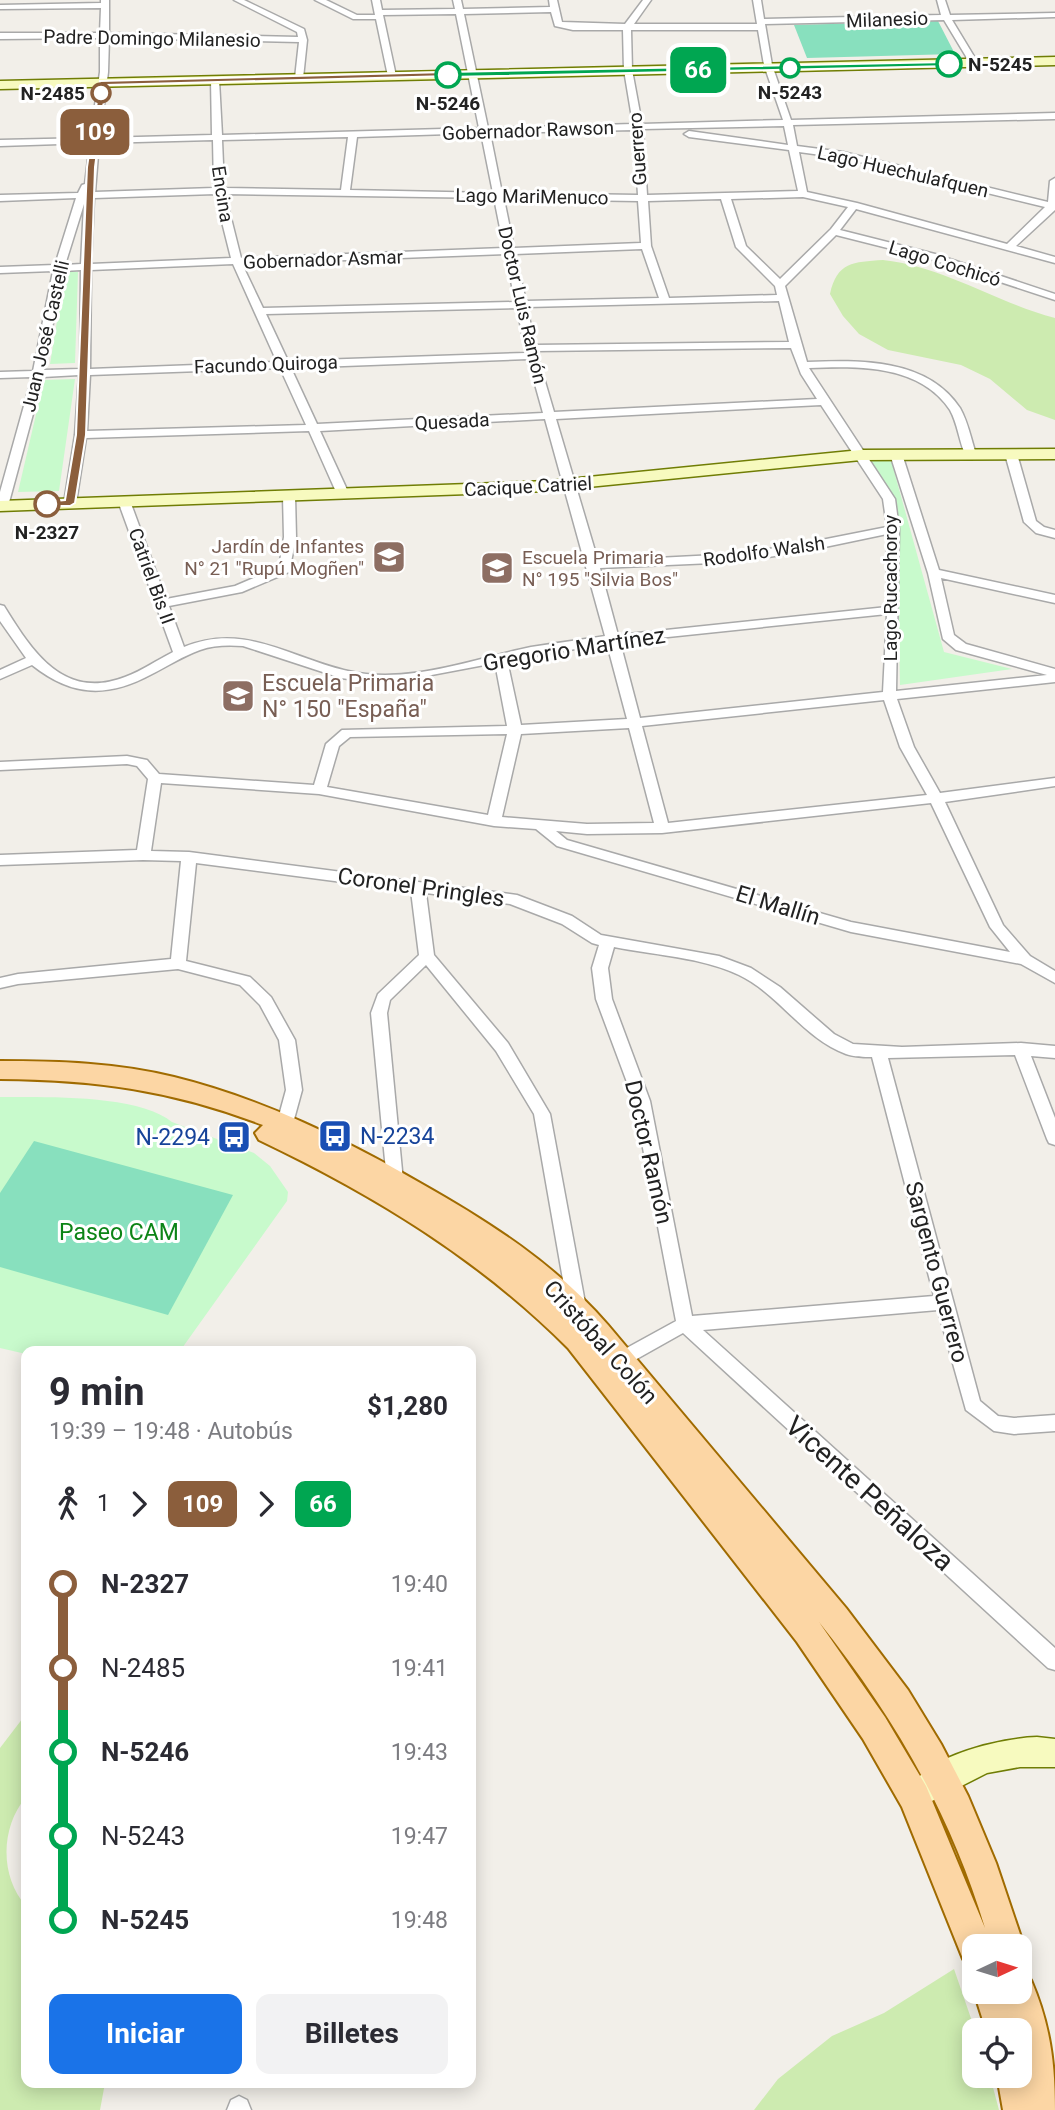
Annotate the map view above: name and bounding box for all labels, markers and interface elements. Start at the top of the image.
street label: Milanesio [846,7,928,32]
street label: Padre Domingo Milanesio [43,25,261,52]
line badge: 66 [666,47,730,93]
marker: N-5245 [936,51,962,77]
place label: N-5245 [968,53,1033,76]
text: 66 [684,56,712,84]
marker: N-5243 [780,58,800,78]
marker: N-5246 [435,62,461,88]
place label: N-5243 [758,81,822,104]
place label: N-2485 [21,82,85,105]
marker: N-2485 [91,83,111,103]
place label: N-5246 [416,92,480,115]
line badge: 109 [55,109,135,155]
street label: Guerrero [623,112,652,186]
street label: Gobernador Rawson [442,116,614,145]
text: 109 [74,118,116,146]
street label: Lago Huechulafquen [815,141,991,202]
street label: Encina [207,164,238,224]
street label: Lago MariMenuco [455,184,609,209]
street label: Doctor Luis Ramón [493,224,552,386]
street label: Lago Cochicó [886,236,1004,291]
street label: Gobernador Asmar [243,245,404,274]
street label: Juan José Castelli [17,258,74,414]
street label: Facundo Quiroga [194,350,338,379]
street label: Quesada [414,408,490,435]
street label: Cacique Catriel [464,472,593,501]
marker: N-2327 [34,491,60,517]
street label: Lago Rucachoroy [879,515,902,661]
place label: N-2327 [15,521,79,544]
street label: Catriel Bis II [124,525,180,627]
street label: Rodolfo Walsh [702,532,826,571]
place label: Jardín de Infantes N° 21 "Rupú Mogñen" [184,535,364,580]
school or university icon: Jardín de Infantes N° 21 "Rupú Mogñen" [370,538,408,576]
place label: Escuela Primaria N° 195 "Silvia Bos" [522,546,678,591]
school or university icon: Escuela Primaria N° 195 "Silvia Bos" [478,549,516,587]
street label: Gregorio Martínez [481,622,667,677]
place label: Escuela Primaria N° 150 "España" [262,670,434,723]
school or university icon: Escuela Primaria N° 150 "España" [219,677,257,715]
street label: Coronel Pringles [336,862,506,913]
street label: El Mallín [733,880,823,931]
street label: Doctor Ramón [619,1078,678,1227]
bus stop icon: N-2234 [316,1117,354,1155]
bus stop icon: N-2294 [215,1118,253,1156]
place label: N-2234 [360,1123,435,1150]
place label: N-2294 [136,1124,210,1151]
street label: Sargento Guerrero [899,1179,974,1366]
park label: Paseo CAM [59,1219,179,1246]
street label: Cristóbal Colón [538,1275,663,1410]
text: 9 min [49,1370,145,1414]
text: $1,280 [367,1391,448,1421]
street label: Vicente Peñaloza [779,1409,961,1578]
text: 19:39 – 19:48 · Autobús [49,1418,293,1445]
icon: walk [49,1485,87,1523]
icon: forward [120,1485,158,1523]
icon: forward [247,1485,285,1523]
text: 1 [97,1490,110,1517]
text: 109 [182,1490,223,1518]
text: 66 [309,1490,337,1518]
text: N-2327 [101,1569,189,1599]
text: 19:40 [391,1571,448,1598]
text: N-2485 [101,1653,185,1683]
text: 19:41 [391,1655,448,1682]
text: N-5246 [101,1737,189,1767]
text: 19:43 [391,1739,448,1766]
text: N-5243 [101,1821,185,1851]
text: 19:47 [391,1823,448,1850]
text: N-5245 [101,1905,189,1935]
text: 19:48 [391,1907,448,1934]
north arrow [962,1934,1032,2004]
map controls [962,1934,1032,2088]
button: Iniciar [49,1994,242,2074]
button: Billetes [256,1994,448,2074]
button: locate [962,2018,1032,2088]

